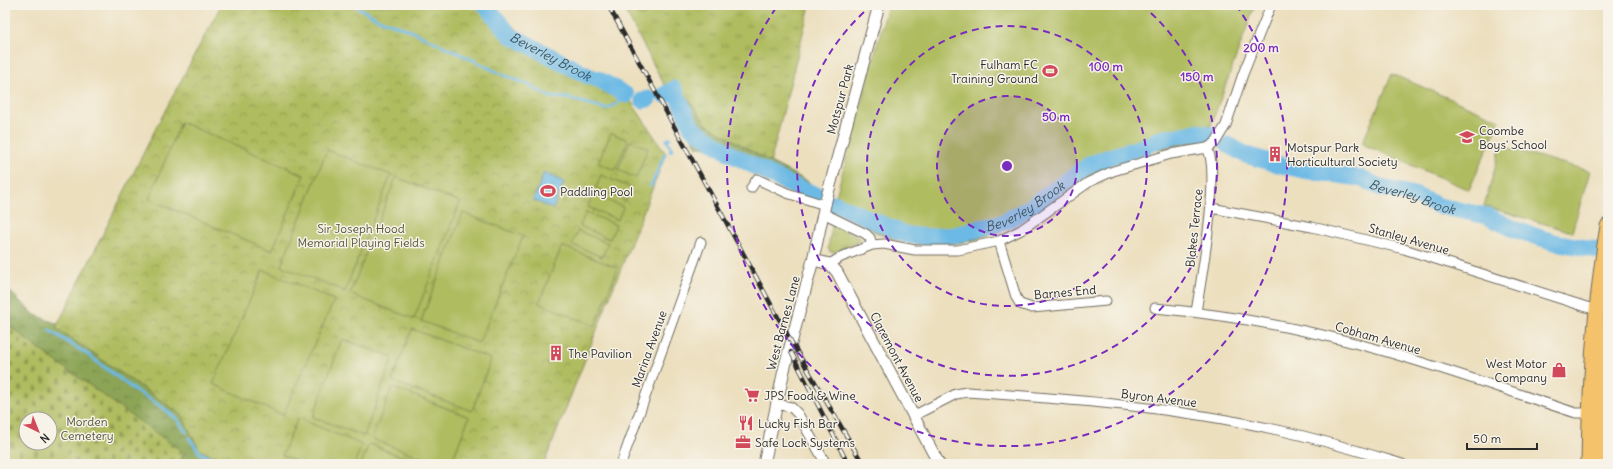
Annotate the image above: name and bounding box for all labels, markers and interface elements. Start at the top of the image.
water label: Beverley Brook [507,28,595,85]
text: 200 m [1243,40,1279,55]
place label: Fulham FC Training Ground [951,57,1038,86]
text: 100 m [1089,59,1123,74]
street label: Motspur Park [823,62,857,136]
sports icon: Fulham FC Training Ground [1041,62,1059,80]
text: 150 m [1181,69,1214,84]
text: 50 m [1042,109,1071,124]
place label: Coombe Boys' School [1479,123,1547,152]
school or university icon: Coombe Boys' School [1458,128,1476,146]
place label: Motspur Park Horticultural Society [1287,140,1398,169]
building icon: Motspur Park Horticultural Society [1266,145,1284,163]
centre of rings [1000,159,1014,173]
water label: Beverley Brook [1367,175,1458,218]
water label: Beverley Brook [983,176,1069,235]
sports icon: Paddling Pool [539,182,557,200]
place label: Paddling Pool [560,184,633,199]
street label: Blakes Terrace [1182,188,1206,268]
street label: Stanley Avenue [1367,220,1451,258]
park label: Sir Joseph Hood Memorial Playing Fields [297,221,425,250]
street label: West Barnes Lane [763,274,803,372]
street label: Barnes End [1033,282,1097,302]
street label: Marina Avenue [628,308,670,390]
street label: Claremont Avenue [867,309,927,405]
street label: Cobham Avenue [1333,319,1423,357]
building icon: The Pavilion [547,344,565,362]
place label: The Pavilion [568,346,632,361]
place label: West Motor Company [1486,356,1547,385]
shop icon: West Motor Company [1550,361,1568,379]
supermarket icon: JPS Food & Wine [743,386,761,404]
street label: Byron Avenue [1120,386,1198,410]
place label: JPS Food & Wine [764,388,856,403]
north arrow [18,411,58,451]
park label: Morden Cemetery [60,414,114,443]
restaurant icon: Lucky Fish Bar [737,414,755,432]
place label: Lucky Fish Bar [758,416,838,431]
scale bar [1467,425,1537,451]
text: N [37,431,52,446]
text: 50 m [1473,431,1502,446]
office icon: Safe Lock Systems [734,433,752,451]
place label: Safe Lock Systems [755,435,855,450]

